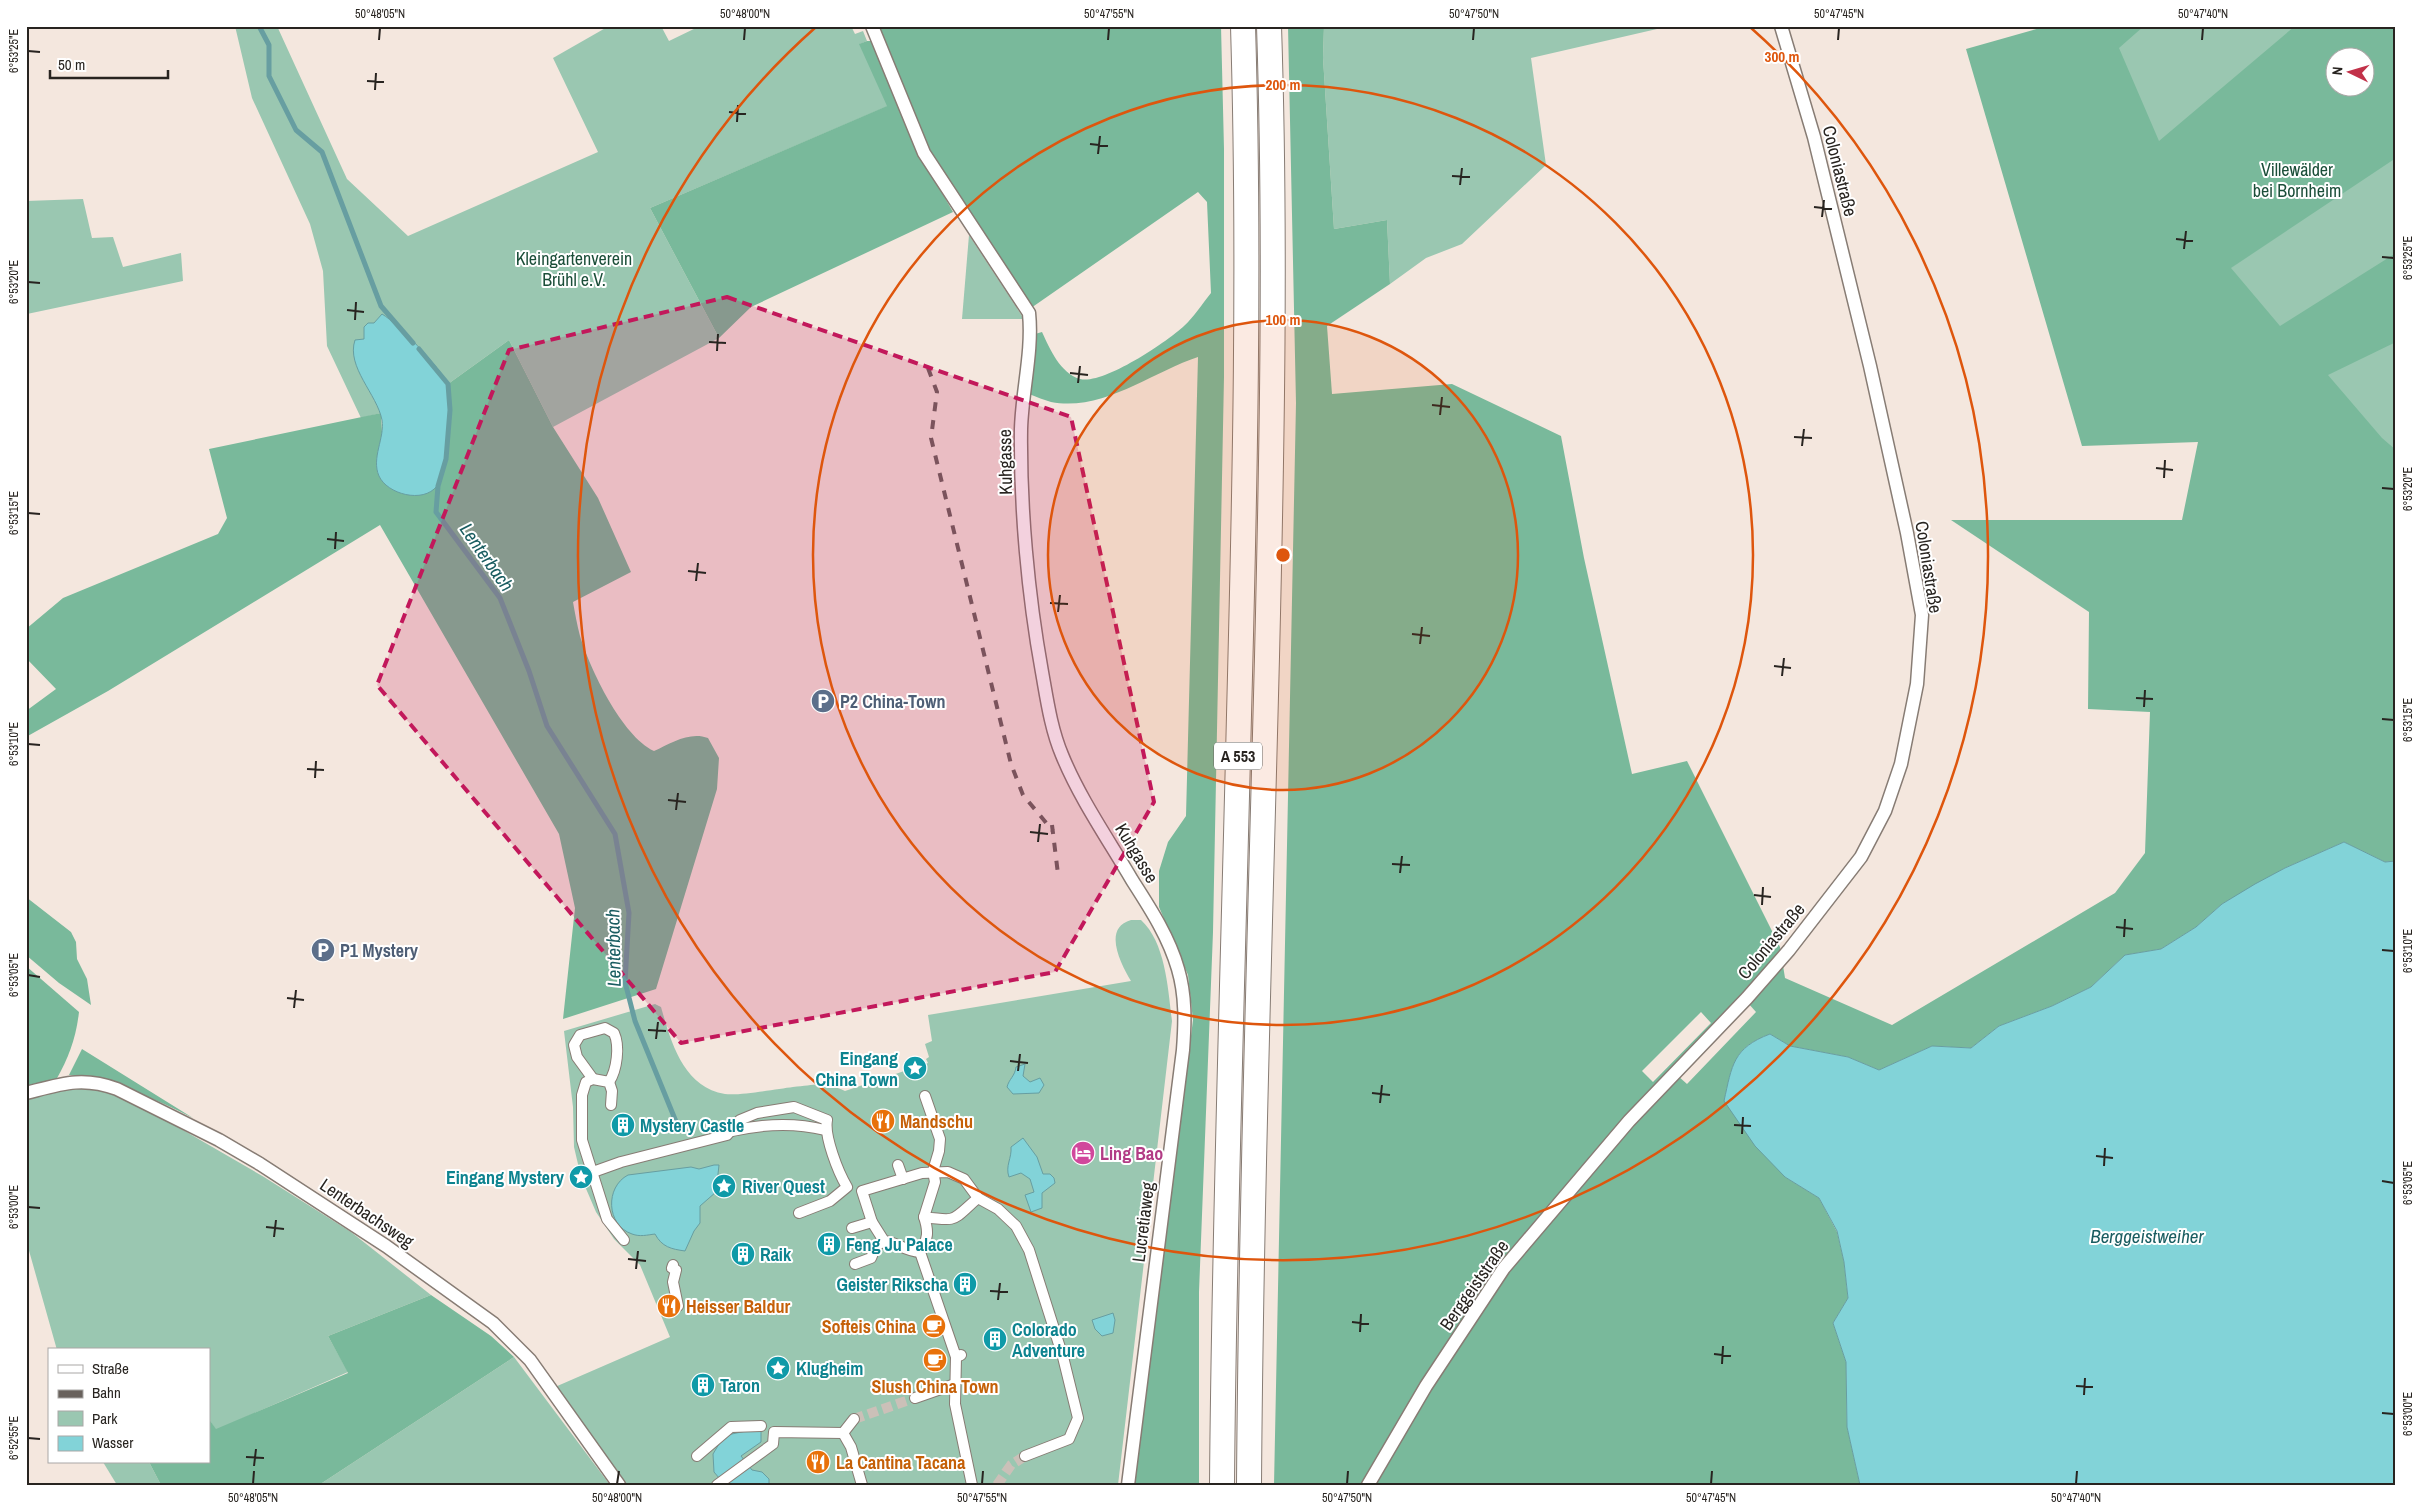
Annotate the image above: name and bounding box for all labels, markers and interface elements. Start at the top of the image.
text: 50°48'05"N [355,6,405,22]
text: 50°48'00"N [720,6,770,22]
text: 50°47'55"N [1084,6,1134,22]
text: 50°47'50"N [1449,6,1499,22]
text: 50°47'45"N [1814,6,1864,22]
text: 50°47'40"N [2178,6,2228,22]
text: 6°53'25"E [6,29,22,73]
text: 300 m [1765,46,1799,67]
scale bar [50,48,168,80]
north arrow [2324,48,2374,98]
text: 50 m [58,54,85,75]
text: N [2328,66,2346,76]
text: 200 m [1266,74,1300,95]
street label: Coloniastraße [1817,123,1863,219]
park label: Villewälder bei Bornheim [2253,157,2341,203]
text: 6°53'25"E [2400,236,2416,280]
park label: Kleingartenverein Brühl e.V. [516,246,632,292]
text: 6°53'20"E [6,260,22,304]
text: 100 m [1266,309,1300,330]
street label: Kuhgasse [992,429,1018,495]
text: 6°53'20"E [2400,467,2416,511]
text: 6°53'15"E [6,491,22,535]
water label: Lenterbach [454,518,520,596]
street label: Coloniastraße [1909,519,1949,615]
centre of rings [1274,546,1292,564]
parking icon: P2 China-Town [810,688,836,714]
place label: P2 China-Town [840,689,946,714]
text: 6°53'15"E [2400,698,2416,742]
text: 6°53'10"E [6,722,22,766]
road number: A 553 [1214,742,1262,769]
street label: Kuhgasse [1109,818,1165,888]
street label: Coloniastraße [1732,897,1810,985]
water label: Lenterbach [599,909,627,987]
text: 6°53'10"E [2400,929,2416,973]
parking icon: P1 Mystery [310,937,336,963]
place label: P1 Mystery [340,938,419,963]
text: 6°53'05"E [6,953,22,997]
place label: Eingang China Town [815,1046,898,1092]
place icon: Eingang China Town [902,1055,928,1081]
restaurant icon: Mandschu [870,1108,896,1134]
place label: Mandschu [900,1109,973,1134]
building icon: Mystery Castle [610,1112,636,1138]
place label: Mystery Castle [640,1113,744,1138]
hotel icon: Ling Bao [1070,1140,1096,1166]
place label: Ling Bao [1100,1141,1163,1166]
text: 6°53'05"E [2400,1161,2416,1205]
place icon: Eingang Mystery [568,1164,594,1190]
place label: Eingang Mystery [446,1165,565,1190]
street label: Lenterbachsweg [315,1172,420,1254]
place icon: River Quest [711,1173,737,1199]
place label: River Quest [742,1174,825,1199]
street label: Lucretiaweg [1126,1180,1160,1263]
text: 6°53'00"E [6,1185,22,1229]
water label: Berggeistweiher [2090,1223,2205,1249]
building icon: Feng Ju Palace [816,1231,842,1257]
place label: Feng Ju Palace [846,1232,953,1257]
street label: Berggeiststraße [1434,1235,1514,1335]
building icon: Raik [730,1241,756,1267]
place label: Raik [760,1242,792,1267]
building icon: Geister Rikscha [952,1271,978,1297]
place label: Geister Rikscha [836,1272,949,1297]
restaurant icon: Heisser Baldur [656,1293,682,1319]
place label: Heisser Baldur [686,1294,790,1319]
cafe icon: Softeis China [921,1313,947,1339]
place label: Softeis China [822,1314,917,1339]
place label: Colorado Adventure [1012,1317,1085,1363]
building icon: Colorado Adventure [982,1326,1008,1352]
cafe icon: Slush China Town [922,1347,948,1373]
legend [48,1348,210,1464]
place icon: Klugheim [765,1355,791,1381]
place label: Klugheim [796,1356,863,1381]
text: Straße [92,1358,129,1379]
building icon: Taron [690,1372,716,1398]
place label: Taron [720,1373,760,1398]
place label: Slush China Town [872,1374,998,1399]
text: Bahn [92,1382,121,1403]
text: 6°53'00"E [2400,1392,2416,1436]
text: Park [92,1408,118,1429]
text: 6°52'55"E [6,1416,22,1460]
text: Wasser [92,1432,133,1453]
restaurant icon: La Cantina Tacana [805,1449,831,1475]
place label: La Cantina Tacana [836,1450,966,1475]
text: 50°48'05"N [228,1490,278,1506]
text: 50°48'00"N [592,1490,642,1506]
text: 50°47'55"N [957,1490,1007,1506]
text: 50°47'50"N [1322,1490,1372,1506]
text: 50°47'45"N [1686,1490,1736,1506]
text: 50°47'40"N [2051,1490,2101,1506]

